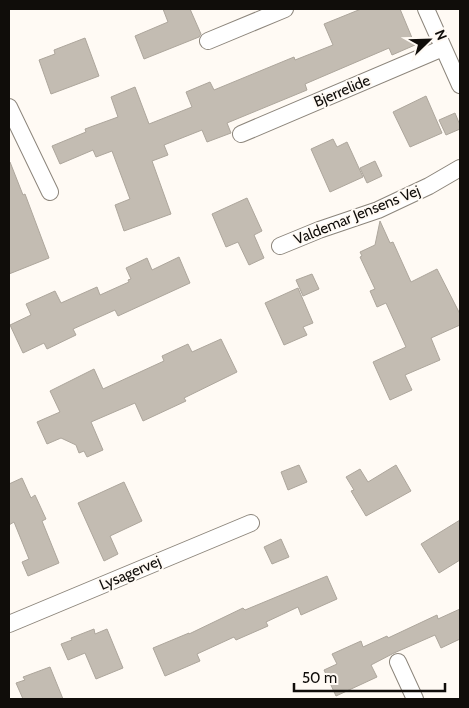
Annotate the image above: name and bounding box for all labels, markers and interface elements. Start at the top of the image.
north arrow [404,15,454,65]
text: N [431,27,451,43]
street label: Bjerrelide [311,71,373,111]
street label: Valdemar Jensens Vej [291,181,423,249]
street label: Lysagervej [96,552,164,594]
scale bar [294,660,445,692]
text: 50 m [302,669,337,687]

